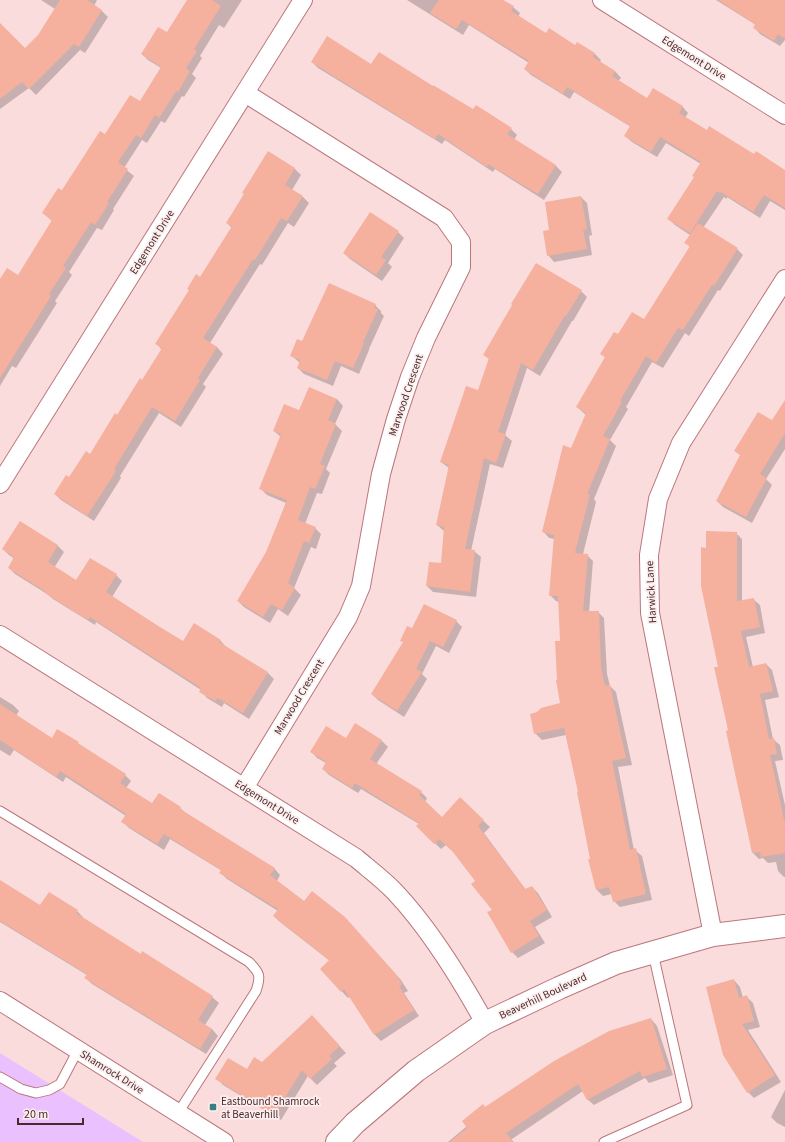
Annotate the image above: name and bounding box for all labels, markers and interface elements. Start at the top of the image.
street label: Edgemont Drive [659,32,730,84]
street label: Edgemont Drive [126,206,178,277]
street label: Marwood Crescent [385,352,427,438]
street label: Harwick Lane [642,560,660,624]
street label: Marwood Crescent [271,656,328,738]
street label: Edgemont Drive [232,776,303,828]
street label: Beaverhill Boulevard [497,969,589,1023]
street label: Shamrock Drive [77,1046,147,1098]
place label: Eastbound Shamrock at Beaverhill [221,1094,320,1122]
scale bar [18,1100,83,1126]
marker: Eastbound Shamrock at Beaverhill [208,1102,218,1112]
text: 20 m [24,1106,48,1123]

